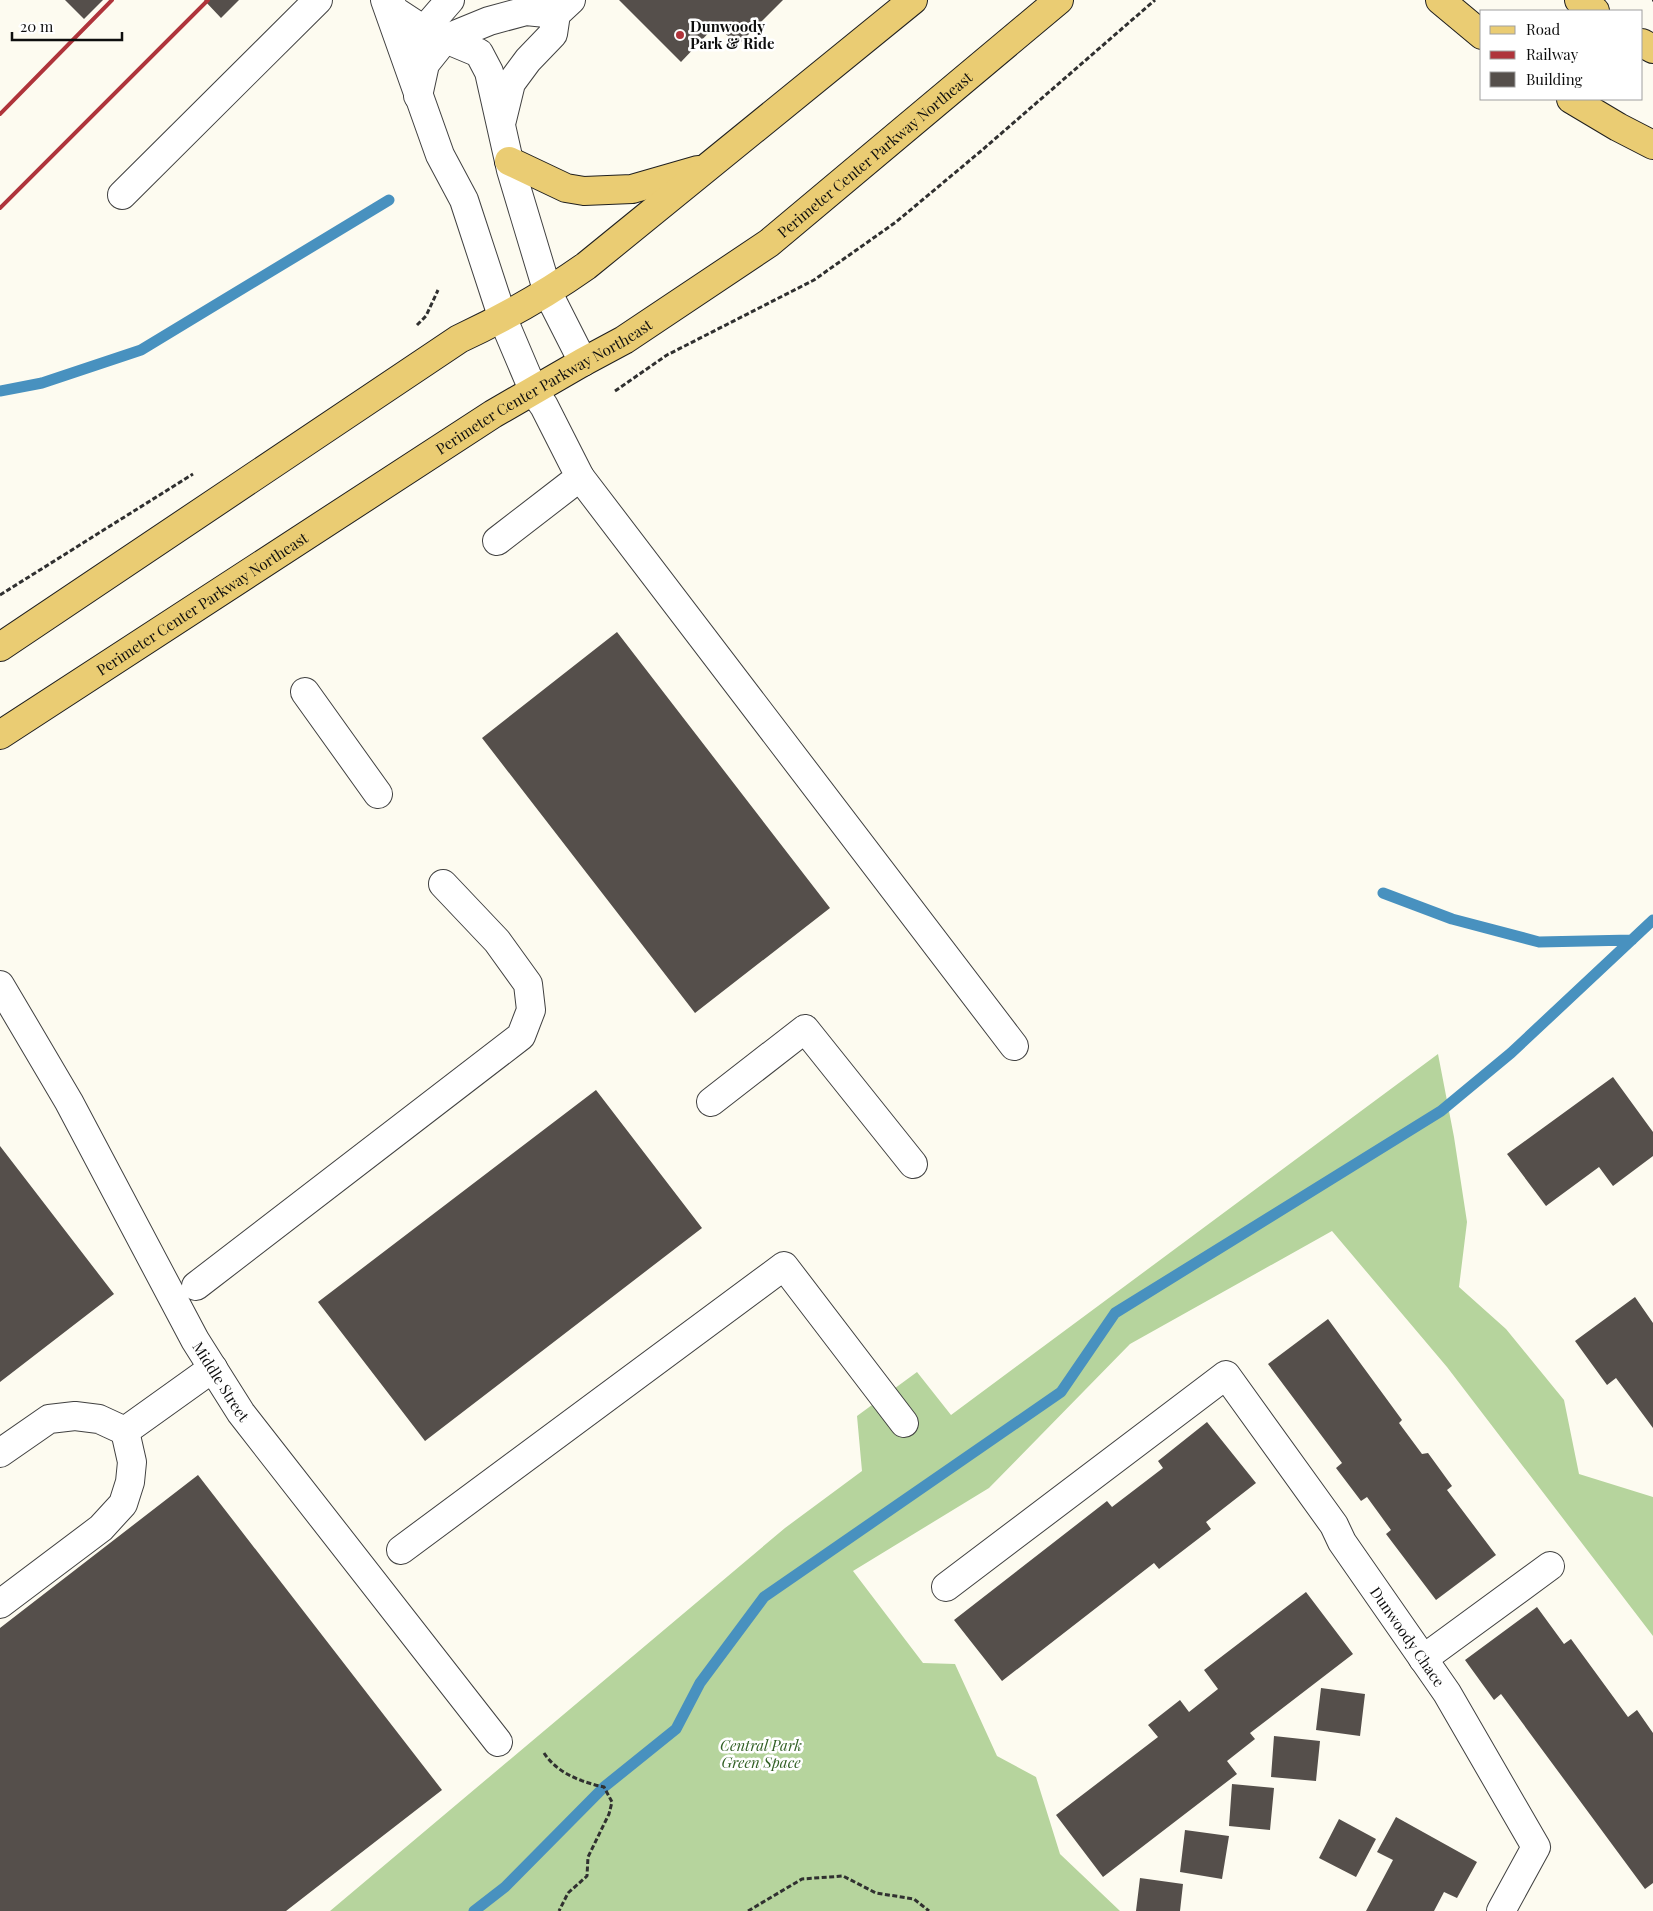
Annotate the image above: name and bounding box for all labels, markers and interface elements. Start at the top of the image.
scale bar [12,10,122,42]
legend [1480,10,1643,100]
text: 20 m [20,16,54,36]
place label: Dunwoody Park & Ride [690,16,775,53]
text: Road [1526,19,1560,39]
marker: Dunwoody Park & Ride [674,29,686,41]
text: Railway [1526,44,1579,64]
street label: Perimeter Center Parkway Northeast [773,67,977,242]
text: Building [1526,69,1583,89]
street label: Perimeter Center Parkway Northeast [432,314,656,459]
street label: Perimeter Center Parkway Northeast [92,527,312,680]
street label: Middle Street [188,1338,254,1426]
street label: Dunwoody Chace [1366,1583,1449,1690]
park label: Central Park Green Space [720,1735,802,1772]

